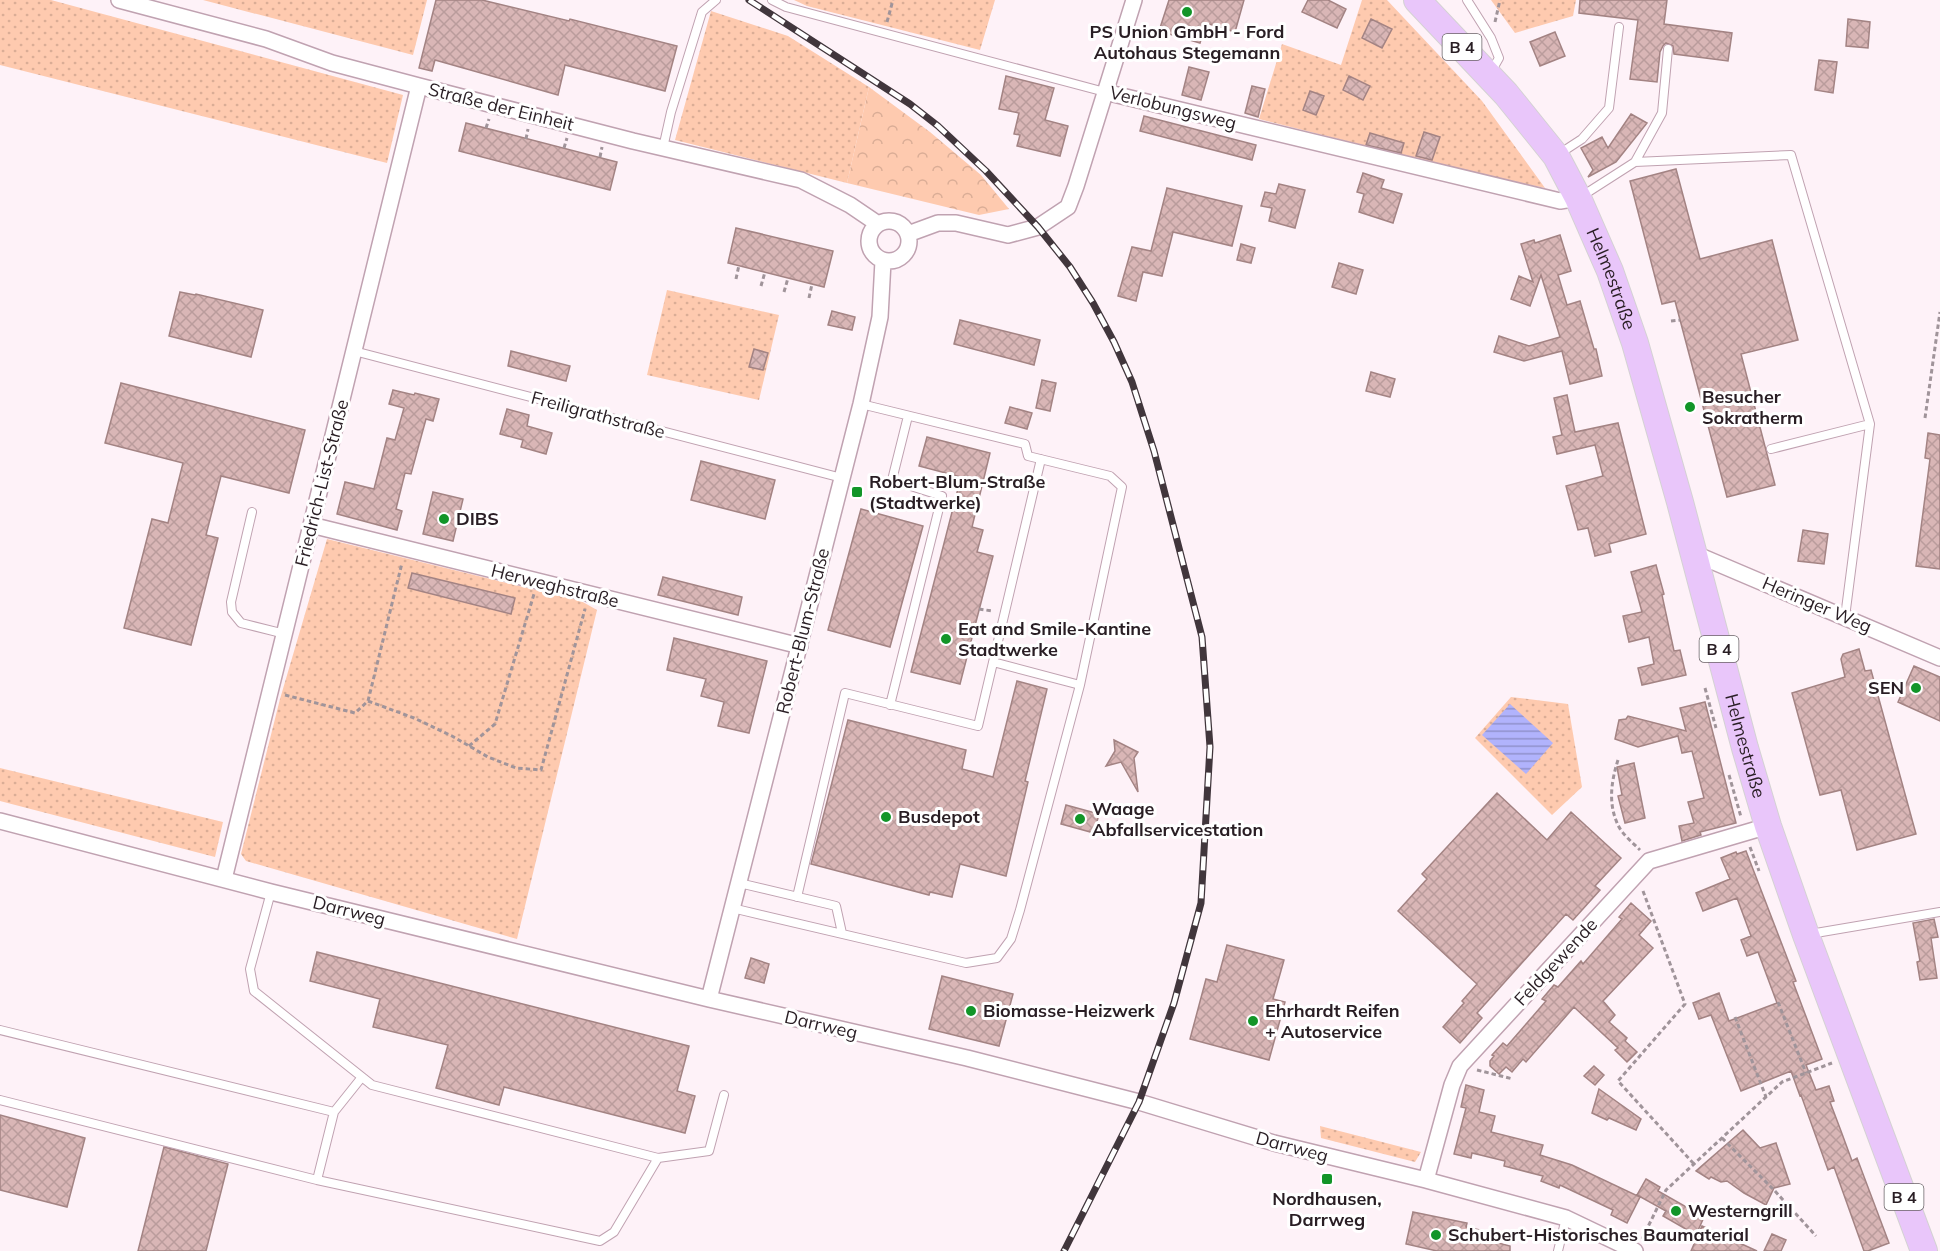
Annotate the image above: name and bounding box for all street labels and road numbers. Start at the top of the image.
road number: B 4 [1442,34,1482,60]
street label: Straße der Einheit [426,77,576,136]
street label: Verlobungsweg [1107,81,1239,134]
street label: Helmestraße [1582,224,1641,333]
street label: Freiligrathstraße [529,386,668,443]
street label: Friedrich-List-Straße [290,397,353,569]
street label: Robert-Blum-Straße [771,546,834,716]
street label: Herweghstraße [489,559,621,613]
street label: Heringer Weg [1759,571,1875,638]
road number: B 4 [1700,636,1738,662]
street label: Helmestraße [1720,691,1771,800]
street label: Darrweg [310,890,388,931]
street label: Feldgewende [1509,913,1602,1010]
street label: Darrweg [782,1005,860,1044]
street label: Darrweg [1253,1126,1331,1167]
road number: B 4 [1884,1184,1924,1210]

